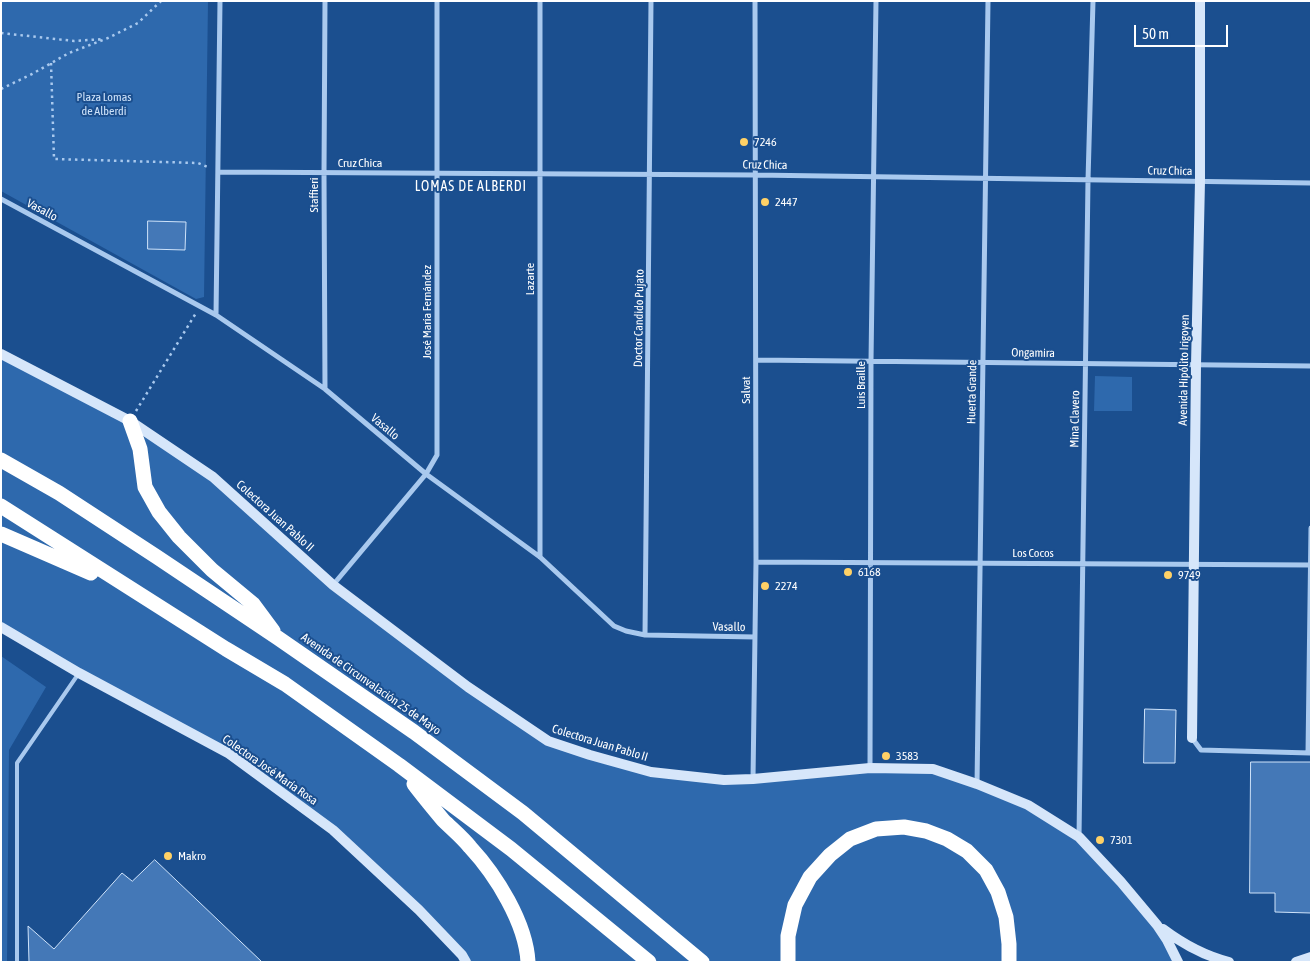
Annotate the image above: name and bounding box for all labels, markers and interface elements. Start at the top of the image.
scale bar [1137,15,1231,47]
text: 50 m [1142,25,1169,42]
park label: Plaza Lomas de Alberdi [77,90,131,118]
place label: 7246 [754,135,777,149]
marker: 7246 [738,136,750,148]
street label: Cruz Chica [338,156,382,170]
street label: Cruz Chica [743,157,787,173]
street label: Cruz Chica [1148,163,1192,179]
street label: Staffieri [307,177,321,213]
district label: LOMAS DE ALBERDI [413,179,529,195]
place label: 2447 [775,195,798,209]
street label: Vasallo [24,196,60,224]
marker: 2447 [759,196,771,208]
street label: Lazarte [523,263,537,295]
street label: José María Fernández [420,265,434,359]
street label: Doctor Candido Pujato [631,269,647,367]
street label: Avenida Hipólito Irigoyen [1176,314,1192,426]
street label: Ongamira [1011,345,1055,361]
street label: Huerta Grande [964,360,980,424]
street label: Luis Braille [854,361,868,409]
street label: Salvat [739,376,753,404]
street label: Mina Clavero [1067,390,1083,448]
street label: Vasallo [368,411,402,443]
street label: Colectora Juan Pablo II [233,477,317,555]
street label: Los Cocos [1012,546,1054,560]
place label: 6168 [858,565,881,579]
marker: 6168 [842,566,854,578]
place label: 9749 [1178,568,1201,582]
marker: 9749 [1162,569,1174,581]
place label: 2274 [775,579,798,593]
marker: 2274 [759,580,771,592]
street label: Vasallo [712,620,746,634]
street label: Avenida de Circunvalación 25 de Mayo [298,630,444,738]
street label: Colectora Juan Pablo II [550,722,650,764]
street label: Colectora José María Rosa [220,732,320,808]
place label: 3583 [896,749,919,763]
marker: 3583 [880,750,892,762]
place label: 7301 [1110,833,1133,847]
marker: 7301 [1094,834,1106,846]
place label: Makro [178,849,206,863]
marker: Makro [162,850,174,862]

